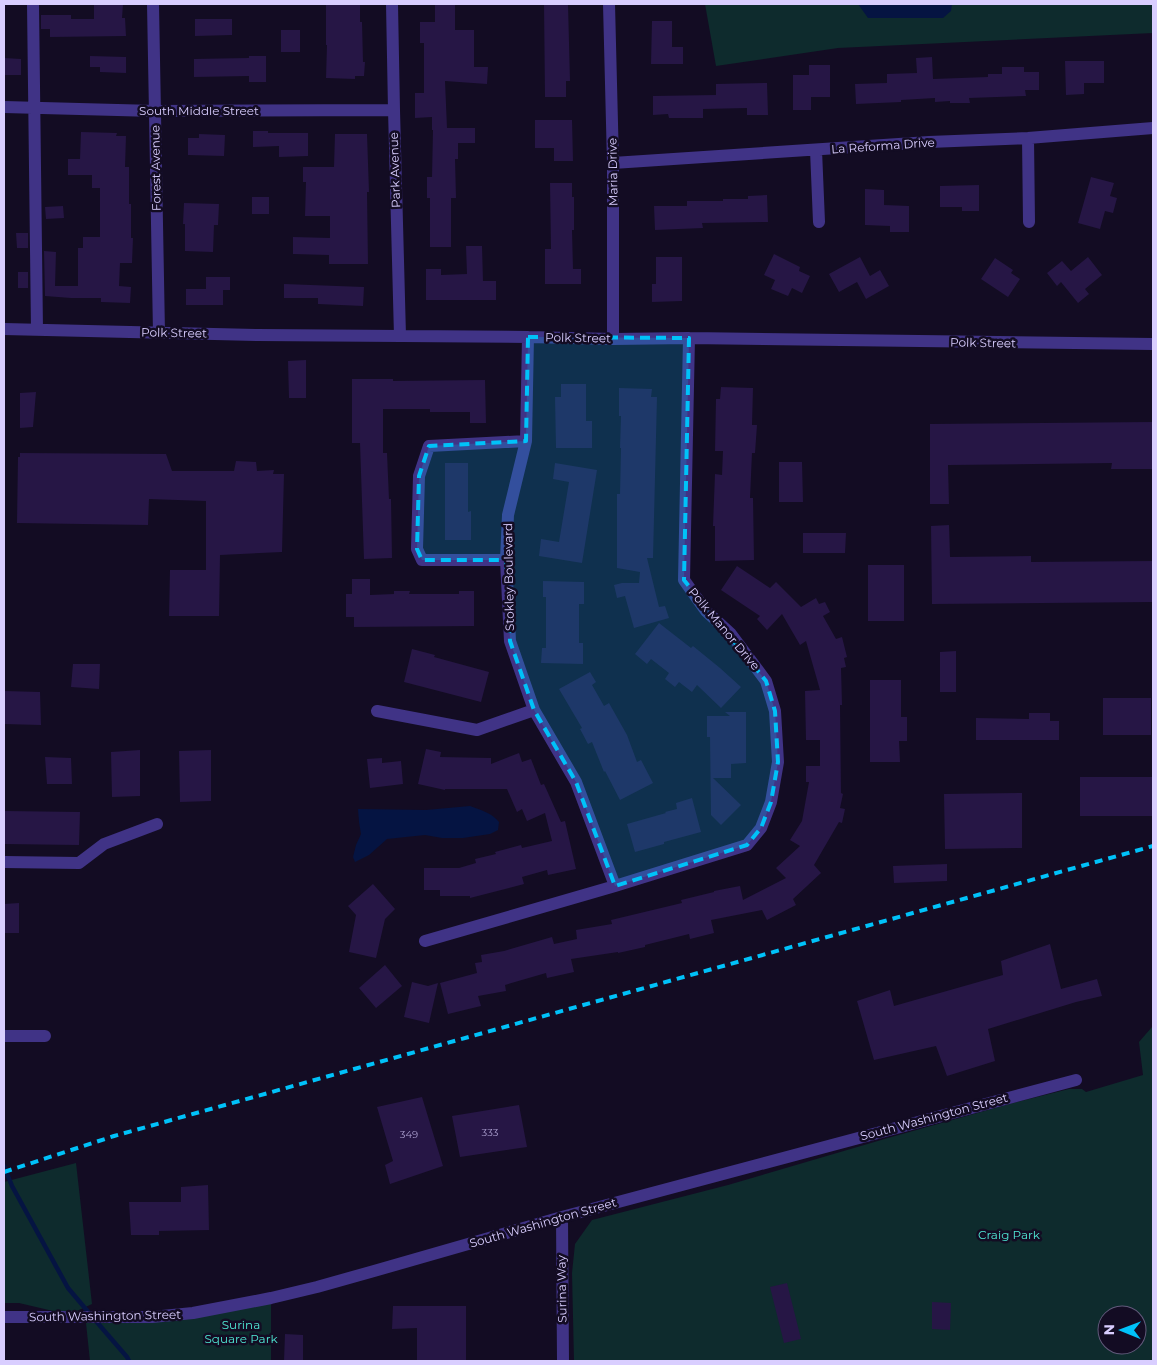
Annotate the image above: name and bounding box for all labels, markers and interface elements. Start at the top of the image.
street label: South Middle Street [139,103,259,118]
street label: Forest Avenue [147,125,164,211]
street label: Park Avenue [386,132,403,208]
street label: La Reforma Drive [831,134,935,157]
street label: Maria Drive [604,138,621,206]
street label: Polk Street [141,324,207,341]
street label: Polk Street [545,329,611,346]
street label: Polk Street [950,334,1016,351]
street label: Stokley Boulevard [500,523,517,631]
street label: Polk Manor Drive [685,584,763,673]
street label: South Washington Street [858,1090,1009,1143]
house number: 333 [482,1126,499,1139]
house number: 349 [400,1128,418,1141]
street label: South Washington Street [468,1194,618,1251]
park label: Craig Park [978,1227,1041,1242]
street label: Surina Way [553,1255,570,1323]
north arrow [1097,1305,1147,1355]
street label: South Washington Street [29,1307,181,1324]
park label: Surina Square Park [204,1317,278,1346]
text: N [1100,1324,1118,1336]

